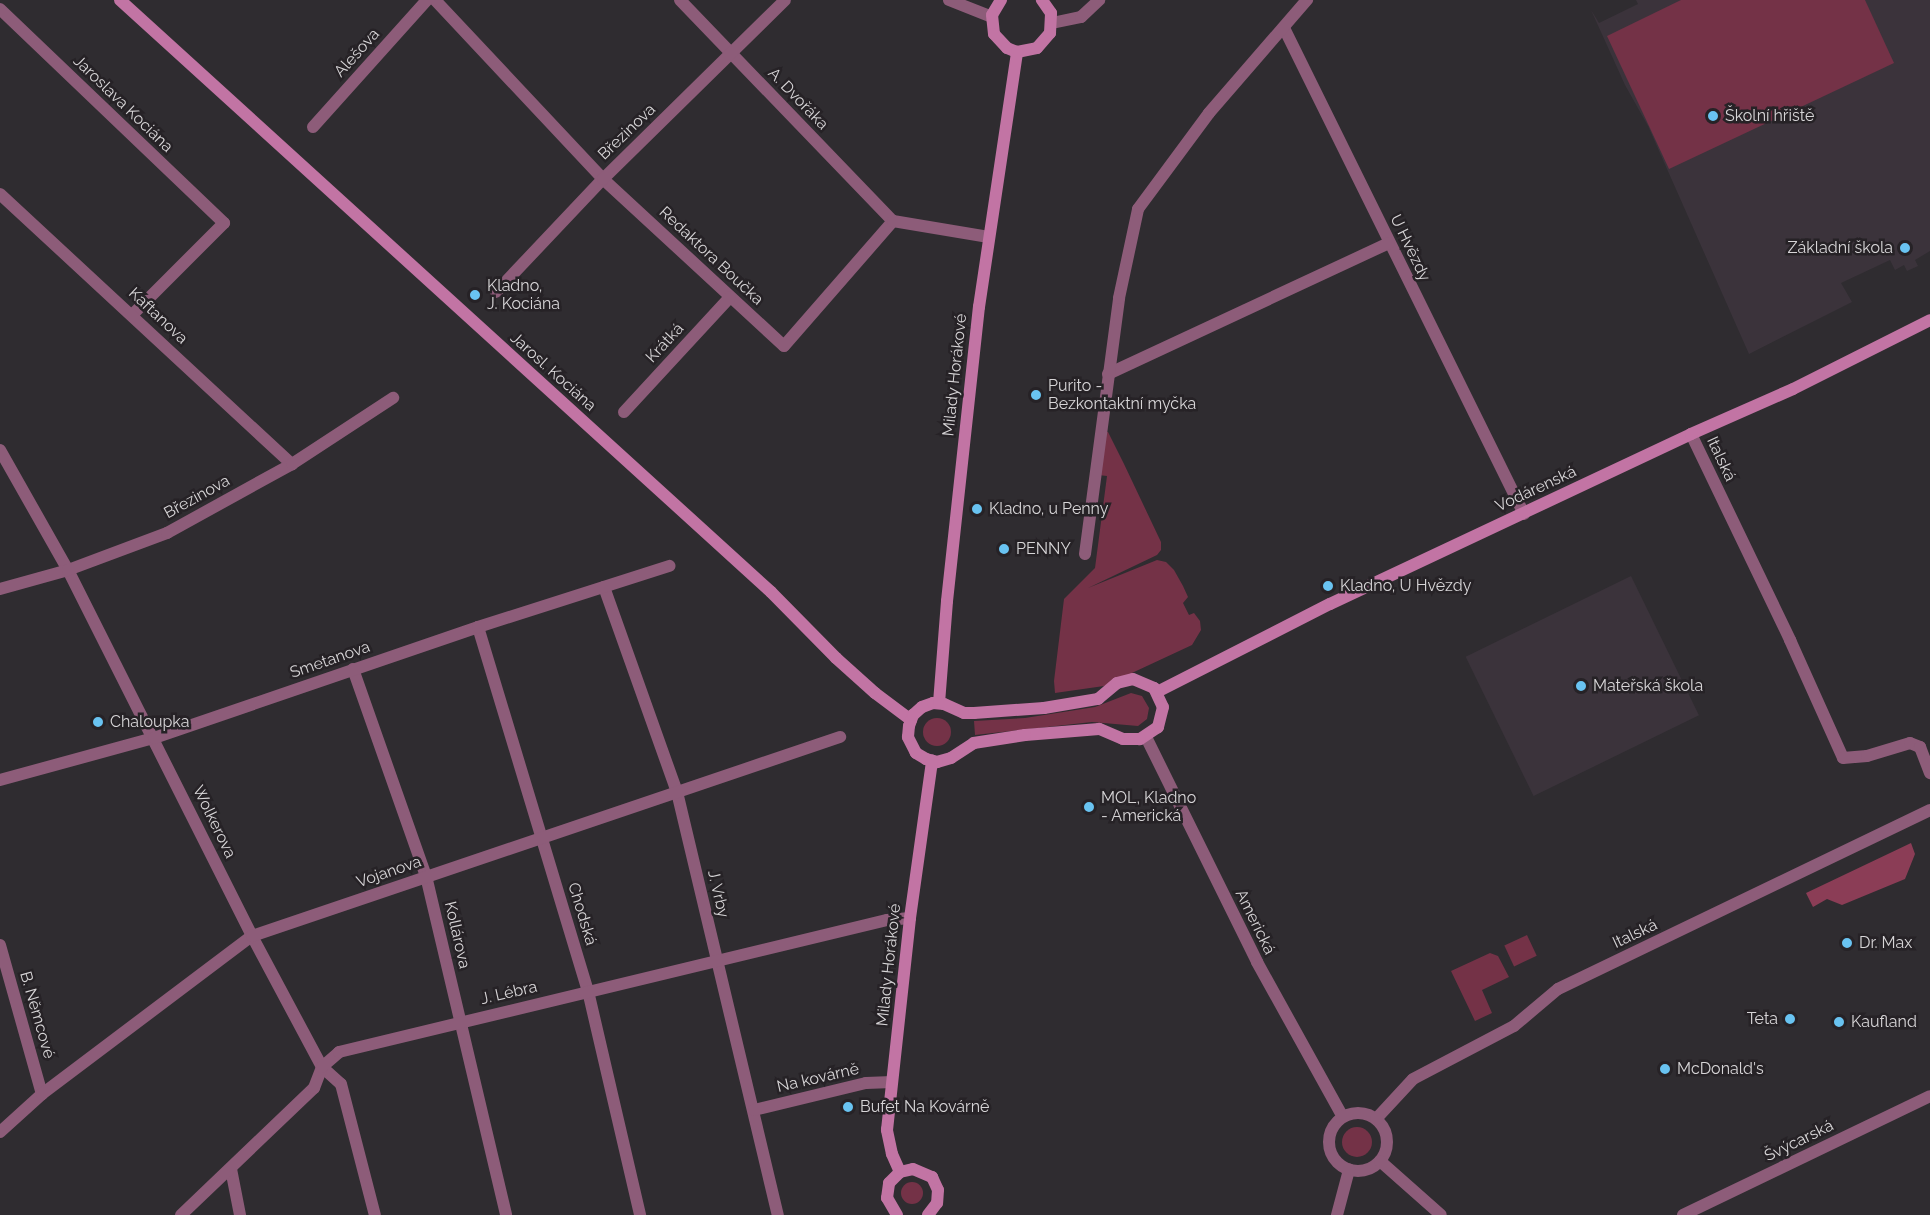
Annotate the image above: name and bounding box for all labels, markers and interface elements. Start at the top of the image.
street label: Alešova [330,25,384,81]
street label: Jaroslava Kociána [69,52,177,156]
street label: A. Dvořáka [764,64,832,134]
street label: Březinova [594,100,660,164]
place label: Školní hřiště [1725,106,1814,126]
marker: Školní hřiště [1706,109,1720,123]
street label: Redaktora Boučka [655,203,767,309]
street label: U Hvězdy [1386,212,1434,284]
place label: Základní škola [1787,238,1893,258]
marker: Základní škola [1898,241,1912,255]
place label: Kladno, J. Kociána [487,276,560,314]
street label: Kaftanova [124,284,192,348]
marker: Kladno, J. Kociána [468,288,482,302]
street label: Milady Horákové [939,312,971,438]
street label: Krátká [642,319,688,367]
street label: Jarosl. Kociána [506,328,600,416]
place label: Purito - Bezkontaktní myčka [1048,376,1196,414]
marker: Purito - Bezkontaktní myčka [1029,388,1043,402]
street label: Italská [1702,434,1740,484]
street label: Vodárenská [1493,462,1579,516]
street label: Březinova [161,471,233,523]
place label: Kladno, u Penny [989,499,1108,519]
marker: Kladno, u Penny [970,502,984,516]
place label: PENNY [1016,539,1071,559]
marker: PENNY [997,542,1011,556]
place label: Kladno, U Hvězdy [1340,576,1471,596]
marker: Kladno, U Hvězdy [1321,579,1335,593]
street label: Smetanova [287,637,373,683]
place label: Mateřská škola [1593,676,1703,696]
marker: Mateřská škola [1574,679,1588,693]
place label: Chaloupka [110,712,189,732]
marker: Chaloupka [91,715,105,729]
street label: Wolkerova [188,782,240,862]
place label: MOL, Kladno - Americká [1101,788,1196,826]
marker: MOL, Kladno - Americká [1082,800,1096,814]
street label: Vojanova [354,852,424,892]
street label: J. Vrby [703,868,733,920]
street label: Chodská [563,880,601,948]
street label: Americká [1231,886,1279,958]
street label: Kollárova [440,900,474,970]
street label: Milady Horákové [873,902,905,1028]
street label: Italská [1610,915,1660,953]
place label: Dr. Max [1859,933,1912,953]
marker: Dr. Max [1840,936,1854,950]
street label: B. Němcové [15,969,59,1061]
street label: J. Lébra [479,977,539,1009]
place label: Teta [1747,1009,1778,1029]
marker: Teta [1783,1012,1797,1026]
place label: Kaufland [1851,1012,1917,1032]
marker: Kaufland [1832,1015,1846,1029]
street label: Na kovárně [775,1059,861,1097]
place label: McDonald's [1677,1059,1764,1079]
marker: McDonald's [1658,1062,1672,1076]
place label: Bufet Na Kovárně [860,1097,989,1117]
marker: Bufet Na Kovárně [841,1100,855,1114]
street label: Švýcarská [1761,1116,1837,1166]

